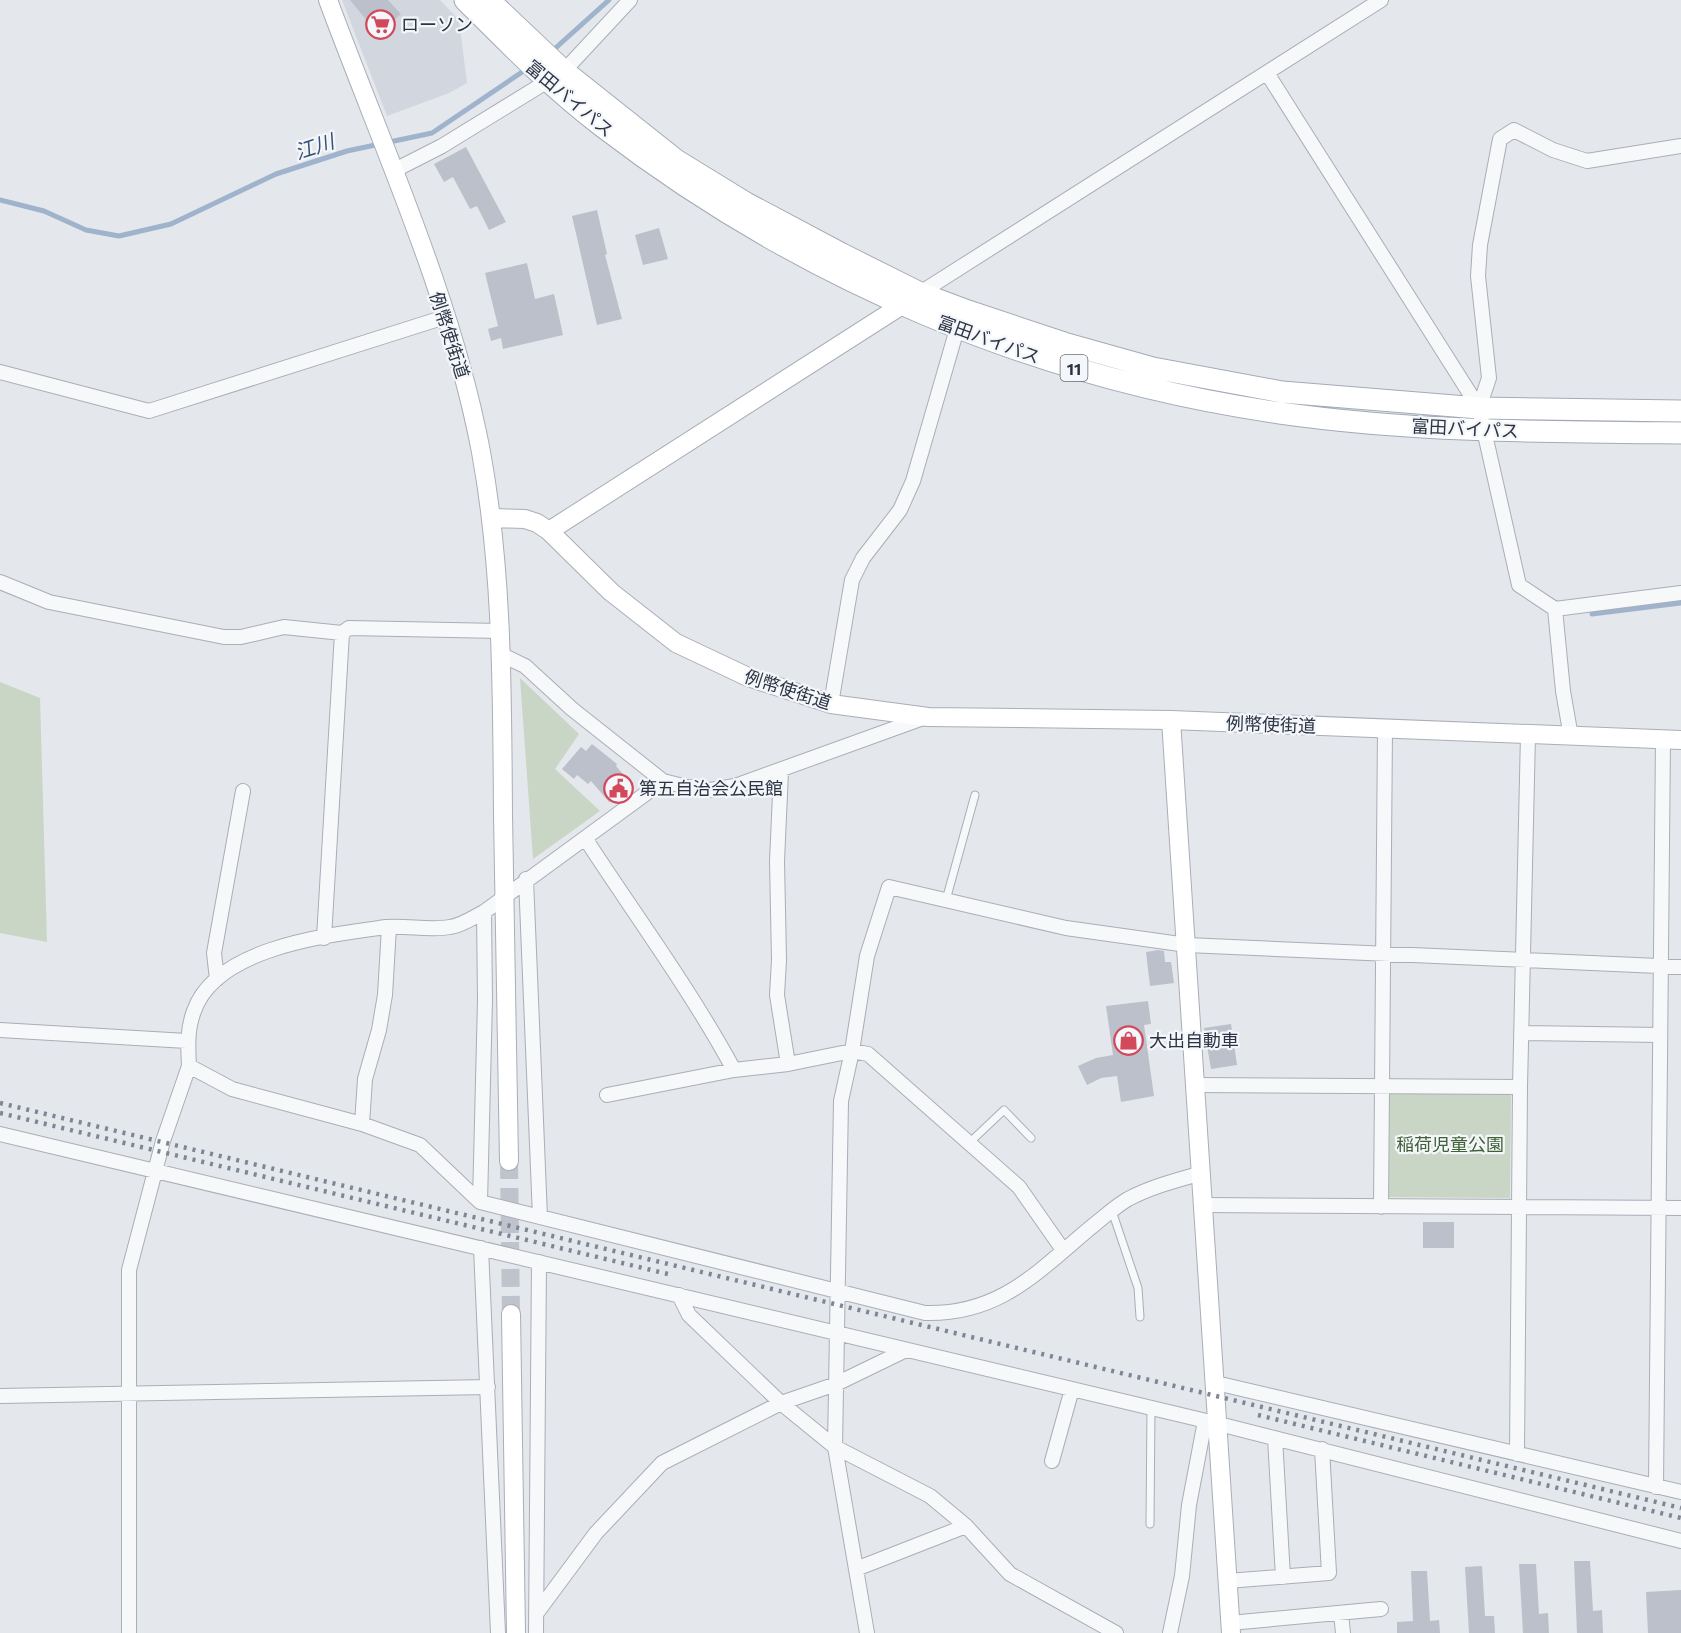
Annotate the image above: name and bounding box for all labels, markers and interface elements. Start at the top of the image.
supermarket icon: ローソン [364,8,396,40]
place label: ローソン [401,13,473,35]
street label: 富田バイパス [522,55,618,141]
water label: 江川 [291,128,339,164]
street label: 例幣使街道 [426,289,474,381]
street label: 富田バイパス [935,310,1043,368]
road number: 11 [1060,355,1088,381]
street label: 富田バイパス [1411,414,1519,442]
street label: 例幣使街道 [742,665,834,713]
street label: 例幣使街道 [1226,711,1316,737]
public building icon: 第五自治会公民館 [602,772,634,804]
place label: 第五自治会公民館 [639,777,783,799]
shop icon: 大出自動車 [1112,1024,1144,1056]
place label: 大出自動車 [1149,1029,1239,1051]
park label: 稲荷児童公園 [1396,1133,1504,1155]

